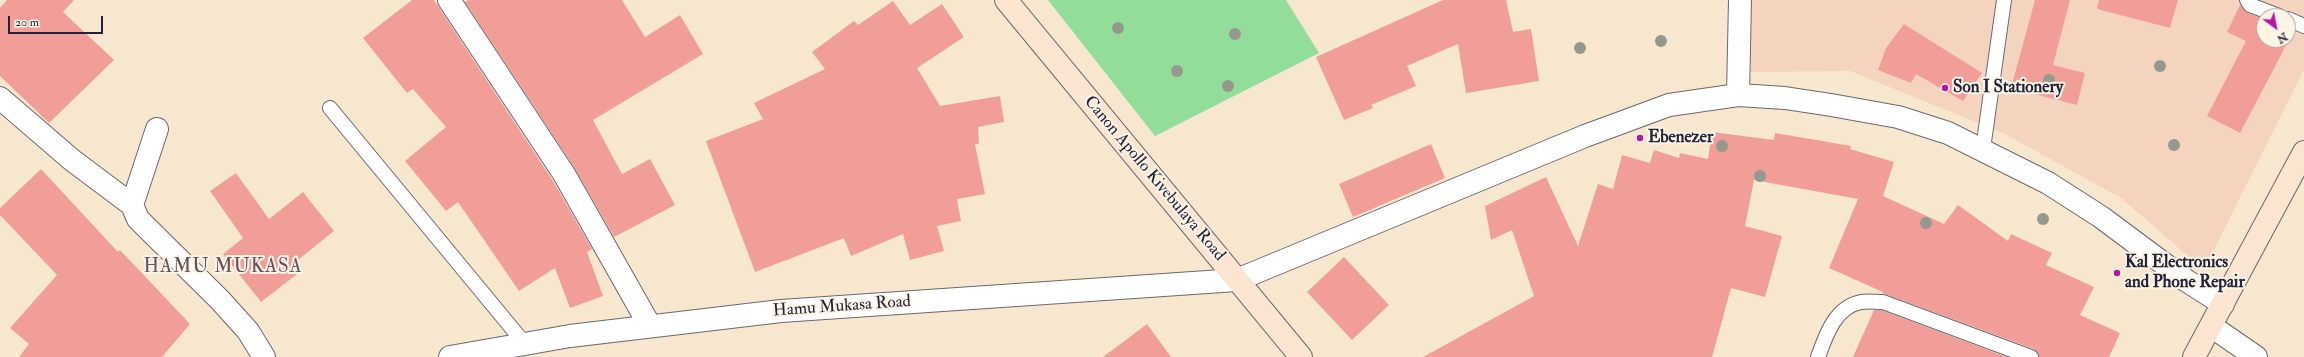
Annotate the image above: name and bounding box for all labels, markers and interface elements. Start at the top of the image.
scale bar [10,8,105,34]
north arrow [2256,8,2296,48]
text: 20 m [15,15,39,30]
text: N [2274,30,2290,46]
place label: Son I Stationery [1953,78,2063,98]
marker: Son I Stationery [1940,83,1950,93]
street label: Canon Apollo Kivebulaya Road [1079,92,1229,266]
place label: Ebenezer [1648,128,1713,148]
marker: Ebenezer [1635,133,1645,143]
place label: Kal Electronics and Phone Repair [2125,253,2245,293]
district label: HAMU MUKASA [143,257,303,279]
marker: Kal Electronics and Phone Repair [2112,268,2122,278]
street label: Hamu Mukasa Road [772,292,912,322]

